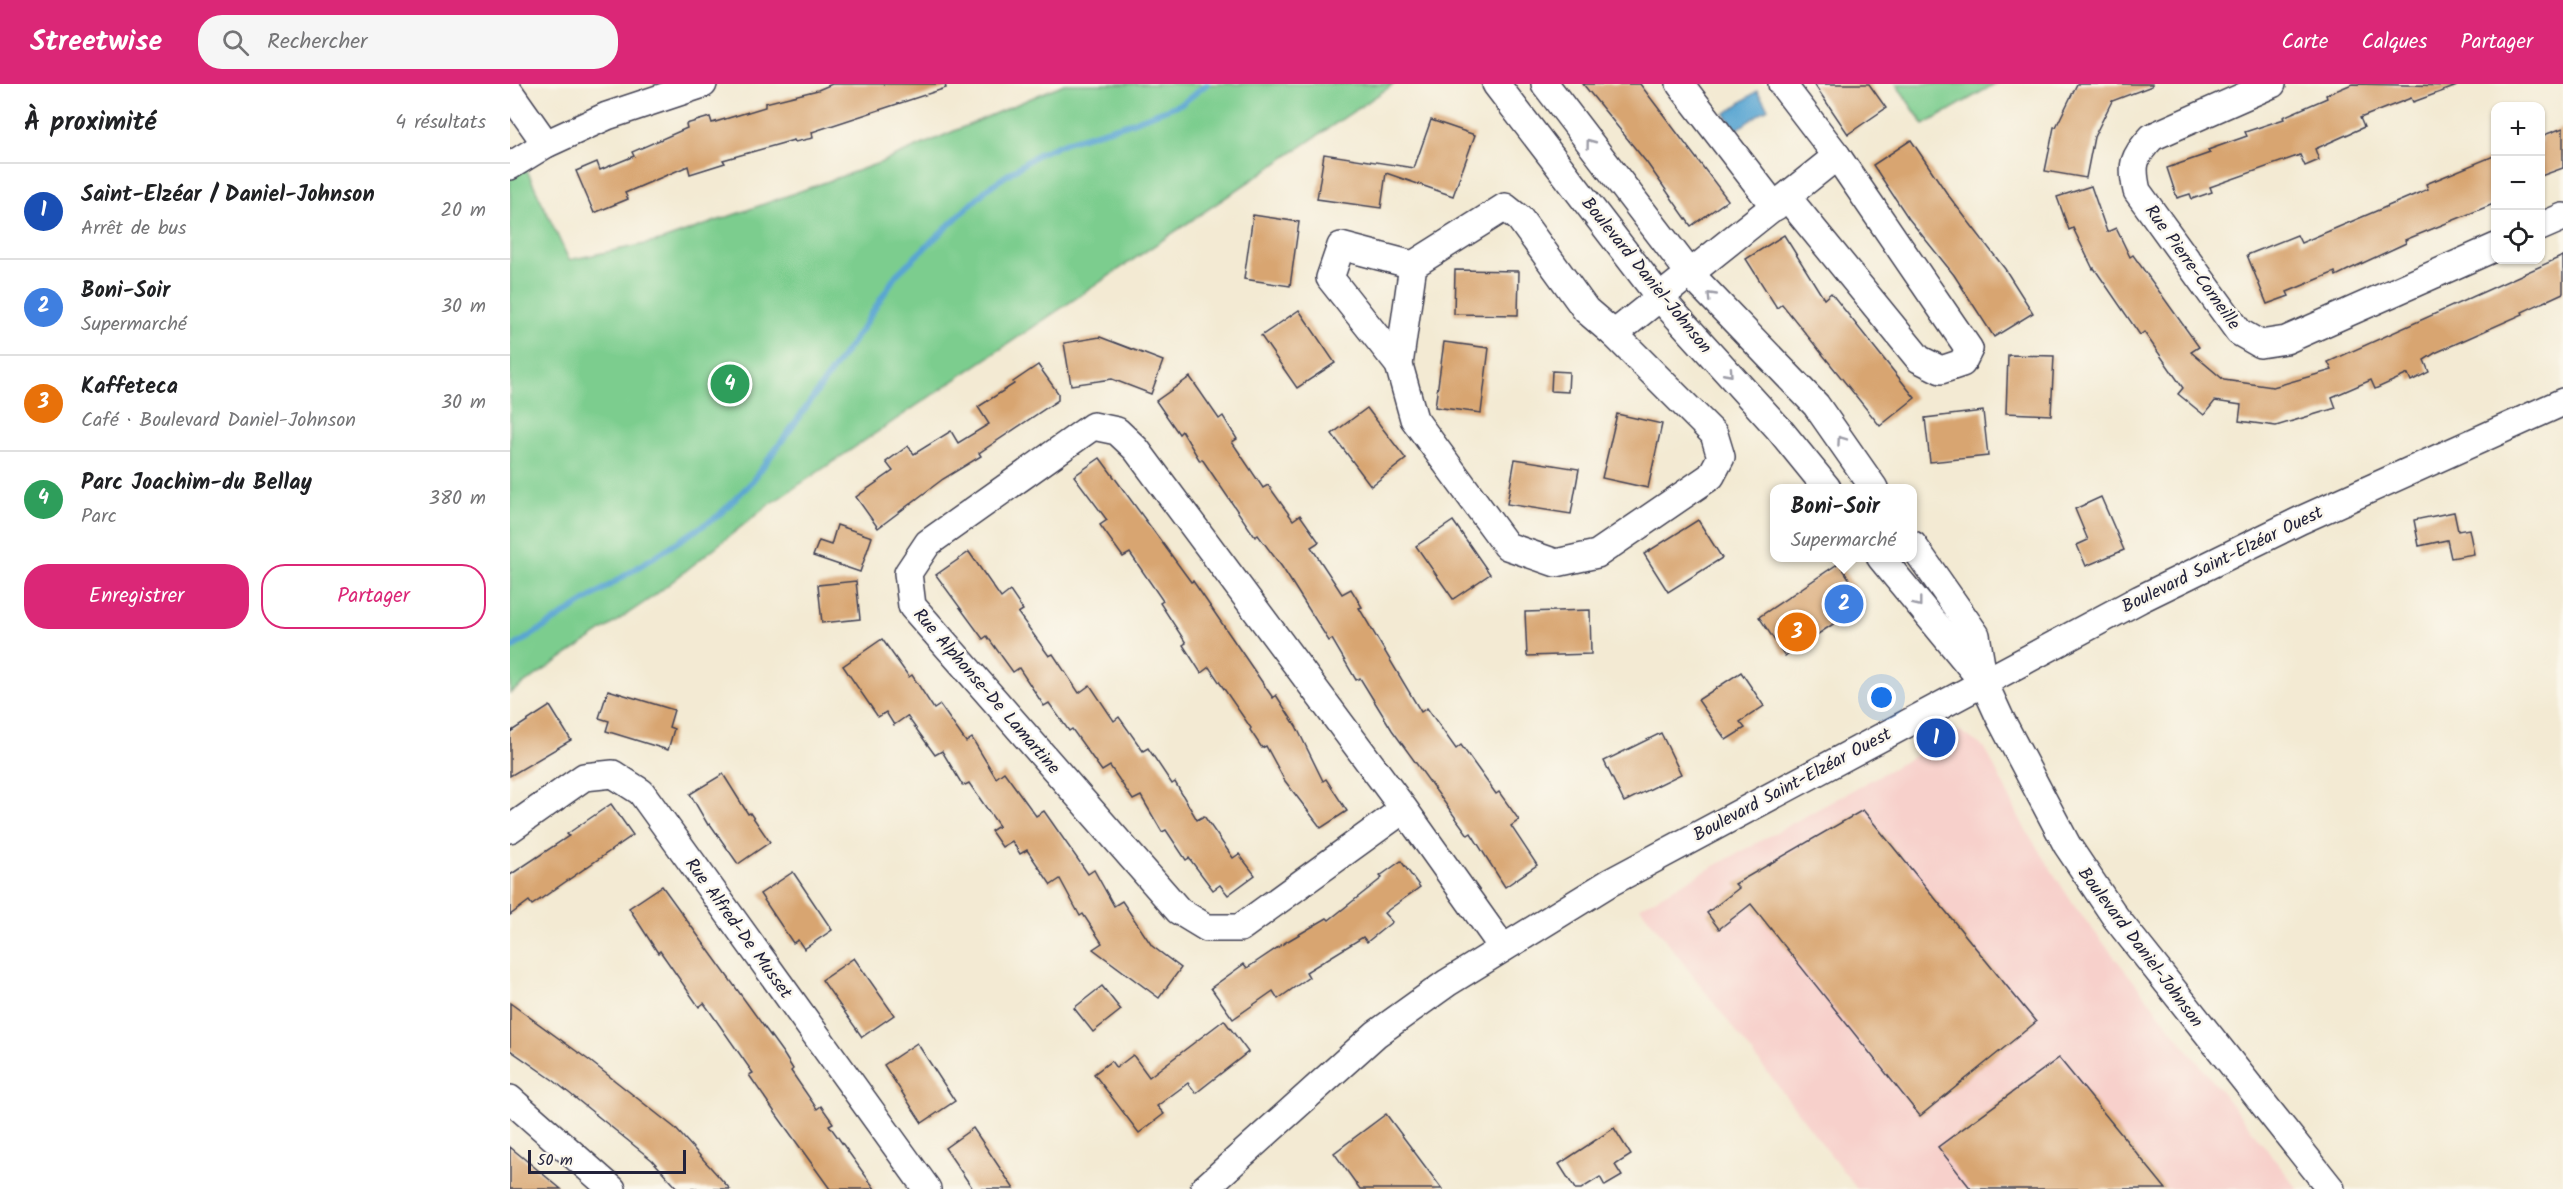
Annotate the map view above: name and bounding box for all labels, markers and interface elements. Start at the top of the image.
search box [198,15,618,69]
text: Streetwise [30,20,162,65]
text: Rechercher [267,25,367,60]
icon: search [219,26,252,59]
text: Carte [2281,26,2328,59]
text: Calques [2361,26,2427,59]
text: Partager [2460,26,2533,59]
text: À proximité [24,102,156,144]
map controls [2491,102,2545,264]
button: + [2491,102,2545,156]
text: 4 résultats [395,107,486,139]
one-way arrow [1586,138,1597,149]
button: − [2491,156,2545,210]
text: Saint-Elzéar / Daniel-Johnson [81,178,375,213]
street label: Boulevard Daniel-Johnson [1573,191,1718,361]
text: 1 [40,195,47,227]
text: 20 m [440,195,486,227]
street label: Rue Pierre-Corneille [2136,199,2247,337]
button: locate [2491,210,2545,264]
text: Arrêt de bus [81,213,187,245]
text: Boni-Soir [81,274,170,309]
text: 2 [38,291,49,323]
text: 30 m [441,291,486,323]
one-way arrow [1707,292,1718,303]
text: Supermarché [81,309,187,341]
pin: 4 [710,362,750,406]
one-way arrow [1722,367,1733,377]
text: Kaffeteca [81,370,178,405]
text: 3 [38,387,49,419]
text: 30 m [441,387,486,419]
text: Café · Boulevard Daniel-Johnson [81,405,356,437]
one-way arrow [1837,436,1848,447]
text: Parc Joachim-du Bellay [81,466,312,501]
text: 4 [38,483,49,515]
text: 380 m [429,483,486,515]
popup [1770,484,1917,562]
text: Boni-Soir [1791,490,1880,525]
street label: Boulevard Saint-Elzéar Ouest [2117,498,2329,622]
text: Parc [81,501,117,533]
text: Supermarché [1791,525,1896,557]
button: Enregistrer [24,564,249,629]
button: Partager [261,564,486,629]
pin: 2 [1824,582,1864,626]
one-way arrow [1910,597,1921,608]
street label: Rue Alphonse-De Lamartine [905,602,1067,782]
pin: 3 [1778,610,1816,654]
your location [1867,683,1896,712]
pin: 1 [1916,716,1956,760]
street label: Boulevard Saint-Elzéar Ouest [1688,720,1898,850]
street label: Rue Alfred-De Musset [677,852,800,1006]
street label: Boulevard Daniel-Johnson [2070,861,2210,1034]
scale bar [528,1147,686,1174]
text: 50 m [537,1148,573,1173]

